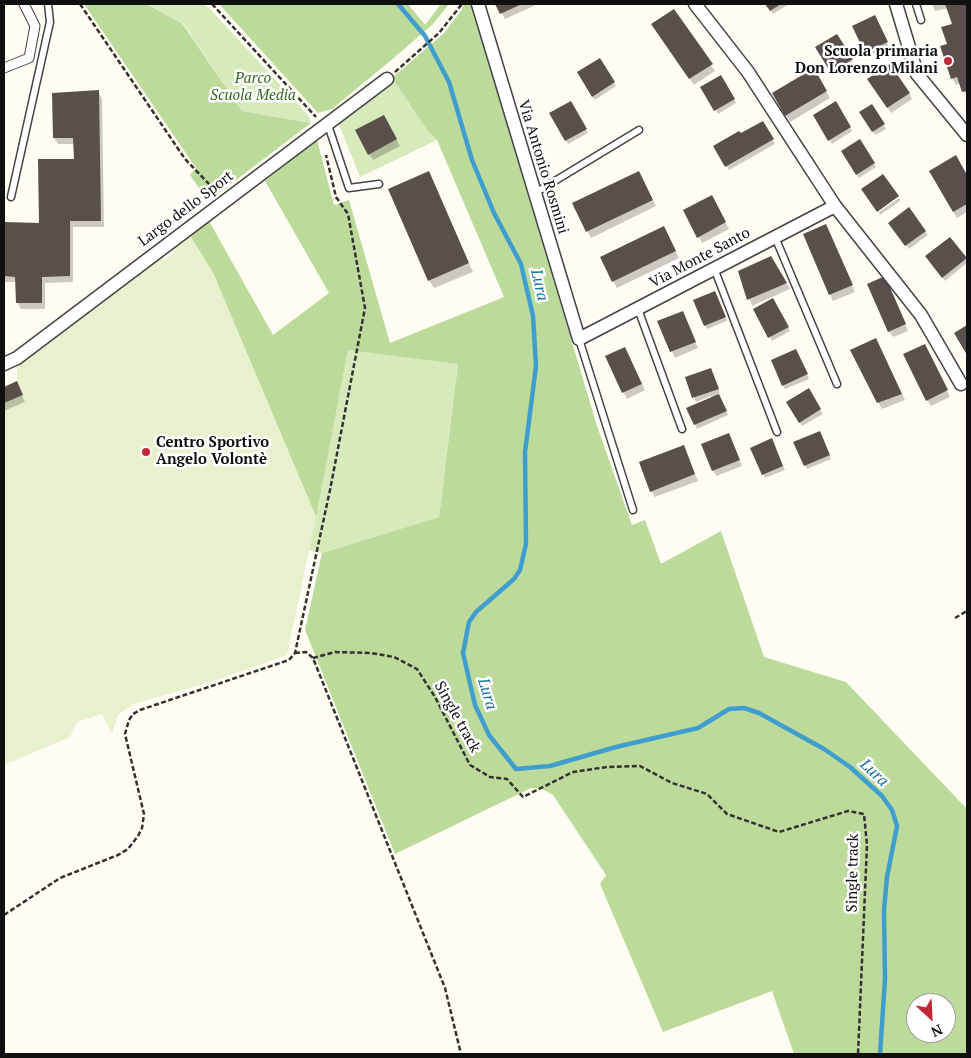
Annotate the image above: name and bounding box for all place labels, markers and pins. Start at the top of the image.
place label: Scuola primaria Don Lorenzo Milani [795,43,938,78]
marker: Scuola primaria Don Lorenzo Milani [942,55,954,67]
place label: Centro Sportivo Angelo Volontè [156,434,269,469]
marker: Centro Sportivo Angelo Volontè [140,446,152,458]

